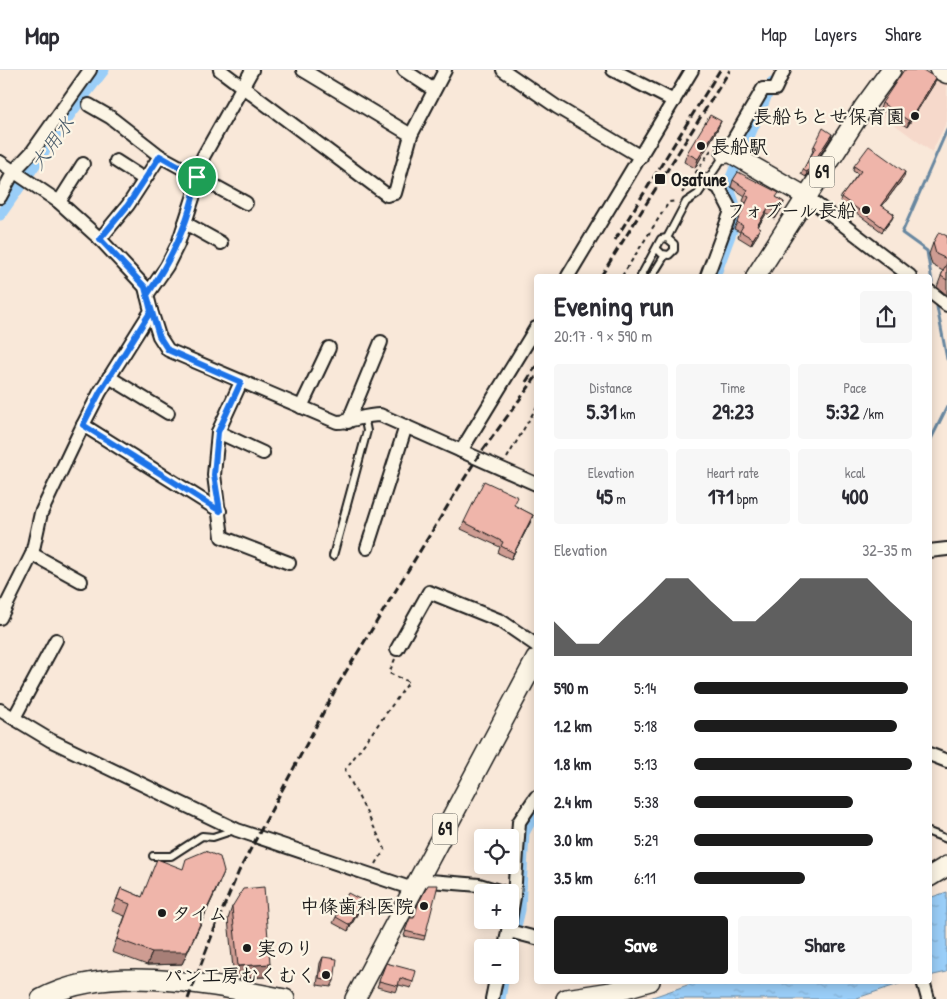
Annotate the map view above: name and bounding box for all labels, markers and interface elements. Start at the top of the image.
text: Map [25,19,59,51]
text: Map [761,22,787,47]
text: Layers [815,22,857,47]
text: Share [885,22,922,47]
place label: 長船ちとせ保育園 [753,103,905,129]
marker: 長船ちとせ保育園 [909,110,921,122]
water label: 大用水 [23,111,80,175]
place label: 長船駅 [711,133,768,159]
marker: 長船駅 [695,140,707,152]
pin [176,156,218,198]
road number: 69 [810,156,834,188]
icon: arrive [183,163,211,191]
place label: Osafune [671,166,727,192]
marker: Osafune [653,172,667,186]
place label: フォブール長船 [727,197,856,223]
marker: フォブール長船 [860,204,872,216]
text: Evening run [554,287,674,325]
button: share [860,291,912,343]
text: 20:17 · 9 × 590 m [554,325,652,347]
text: Distance [590,378,632,397]
text: Time [721,378,745,397]
text: Pace [843,378,867,397]
text: 5.31 [587,397,617,426]
text: 29:23 [712,397,754,426]
text: 5:32 [826,397,859,426]
text: km [617,404,635,423]
text: /km [859,404,884,423]
text: Elevation [588,463,634,482]
text: Heart rate [707,463,759,482]
text: kcal [845,463,865,482]
text: 45 [596,482,613,511]
text: 171 [708,482,734,511]
text: 400 [842,482,868,511]
text: m [613,489,626,508]
text: bpm [734,489,758,508]
text: Elevation [554,539,607,561]
text: 32–35 m [862,539,912,561]
text: 590 m [554,677,588,699]
text: 5:14 [634,677,656,699]
text: 1.2 km [554,715,592,737]
text: 5:18 [634,715,657,737]
text: 1.8 km [554,753,591,775]
text: 5:13 [634,753,657,775]
text: 2.4 km [554,791,592,813]
text: 5:38 [634,791,659,813]
road number: 69 [432,814,458,844]
map controls [474,829,519,984]
button: locate [474,829,519,874]
text: 3.0 km [554,829,593,851]
text: 5:29 [634,829,658,851]
text: 3.5 km [554,867,593,889]
text: 6:11 [634,867,656,889]
button: + [474,884,519,929]
place label: 中條歯科医院 [300,893,414,919]
place label: タイム [172,900,227,926]
marker: 中條歯科医院 [418,900,430,912]
marker: タイム [156,907,168,919]
button: Save [554,916,728,974]
button: Share [738,916,912,974]
place label: 実のり [257,935,314,961]
button: − [474,939,519,984]
marker: 実のり [241,942,253,954]
place label: パン工房むくむく [164,962,316,988]
marker: パン工房むくむく [320,969,332,981]

